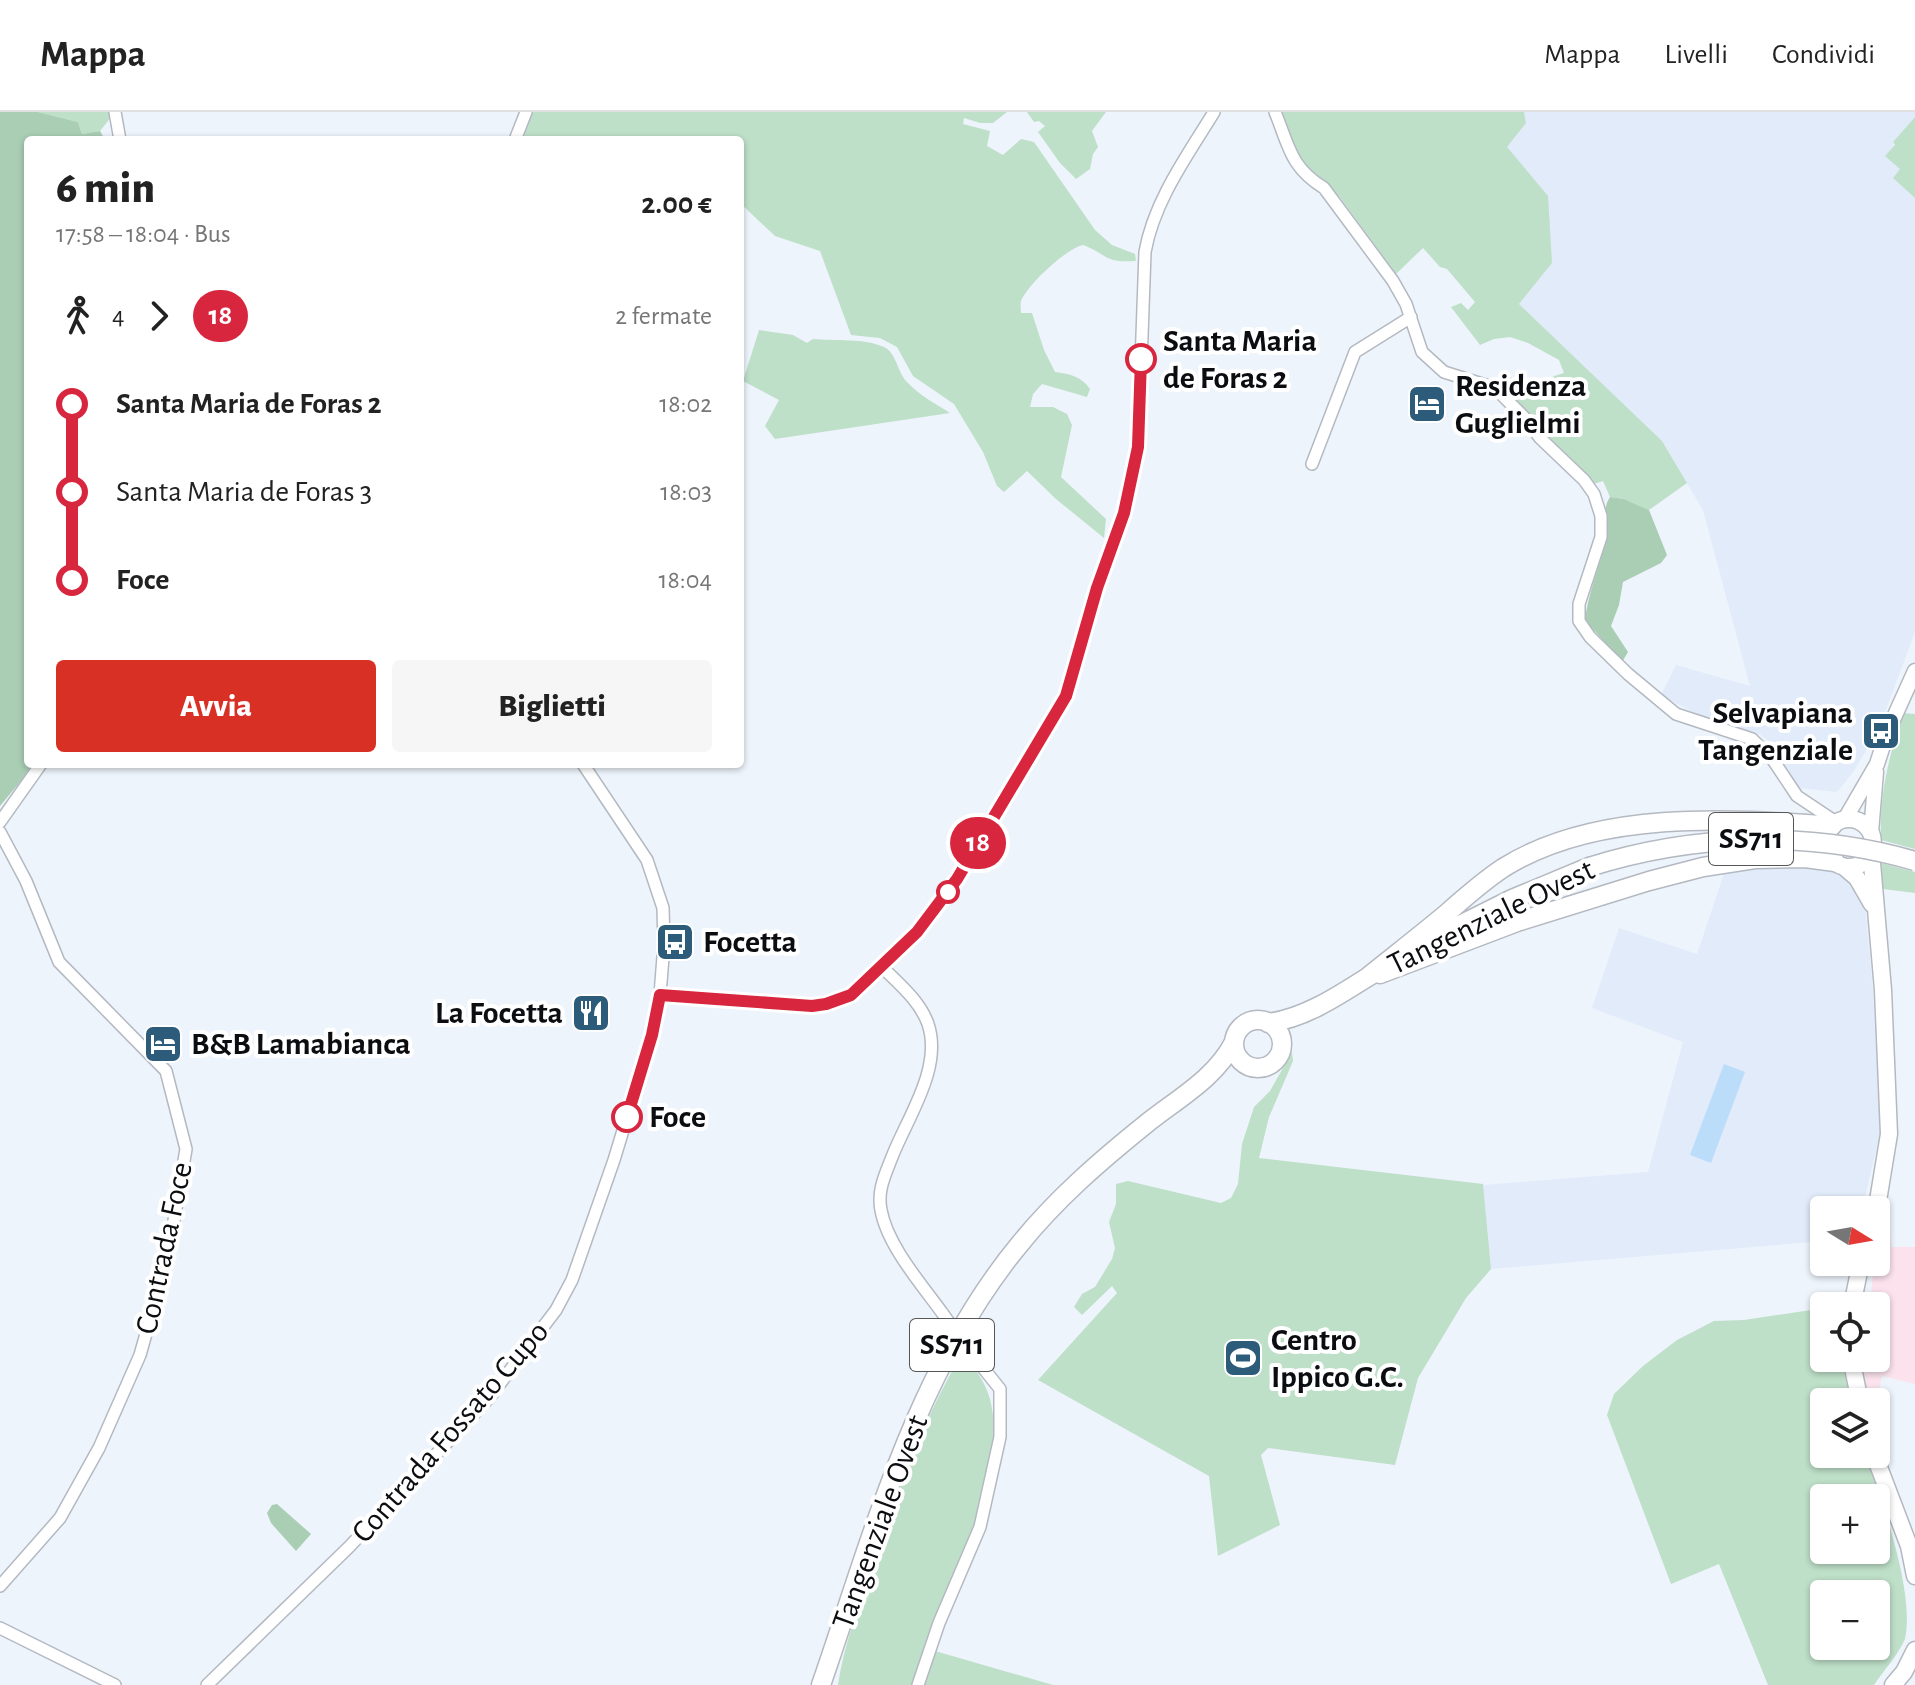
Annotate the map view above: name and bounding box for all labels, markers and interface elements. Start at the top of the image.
text: Mappa [40,36,146,74]
text: Mappa [1544,41,1621,69]
text: Livelli [1665,41,1728,69]
text: Condividi [1772,41,1875,69]
text: 6 min [56,167,155,211]
text: 2.00 € [641,189,712,219]
text: 17:58 – 18:04 · Bus [56,221,231,247]
icon: walk [56,294,100,338]
icon: forward [137,294,181,338]
text: 18 [209,302,232,330]
text: 4 [112,303,125,329]
text: 2 fermate [615,303,712,329]
place label: Santa Maria de Foras 2 [1163,325,1317,394]
marker: Santa Maria de Foras 2 [1126,344,1156,374]
place label: Residenza Guglielmi [1455,370,1586,439]
hotel icon: Residenza Guglielmi [1406,383,1448,425]
text: Santa Maria de Foras 2 [116,389,382,419]
text: 18:02 [659,391,712,417]
text: Santa Maria de Foras 3 [116,477,372,507]
text: 18:03 [660,479,712,505]
text: Foce [116,565,169,595]
text: 18:04 [659,567,712,593]
button: Avvia [56,660,376,752]
button: Biglietti [392,660,712,752]
place label: Selvapiana Tangenziale [1698,697,1853,766]
bus stop icon: Selvapiana Tangenziale [1860,710,1902,752]
road number: SS711 [1709,813,1793,865]
line badge: 18 [942,817,1014,869]
text: 18 [966,829,990,857]
street label: Tangenziale Ovest [1383,853,1599,981]
unlabelled marker [937,881,959,903]
bus stop icon: Focetta [654,921,696,963]
place label: Focetta [703,926,797,958]
restaurant icon: La Focetta [570,992,612,1034]
place label: La Focetta [435,997,563,1029]
hotel icon: B&B Lamabianca [142,1023,184,1065]
place label: B&B Lamabianca [191,1028,411,1060]
place label: Foce [649,1101,706,1133]
marker: Foce [612,1102,642,1132]
street label: Contrada Foce [130,1159,198,1337]
north arrow [1810,1196,1890,1276]
map controls [1810,1196,1890,1660]
button: locate [1810,1292,1890,1372]
street label: Contrada Fossato Cupo [346,1315,554,1549]
road number: SS711 [910,1319,994,1371]
place label: Centro Ippico G.C. [1271,1324,1404,1393]
sports icon: Centro Ippico G.C. [1222,1337,1264,1379]
button: layers [1810,1388,1890,1468]
street label: Tangenziale Ovest [826,1411,934,1633]
button: + [1810,1484,1890,1564]
button: − [1810,1580,1890,1660]

